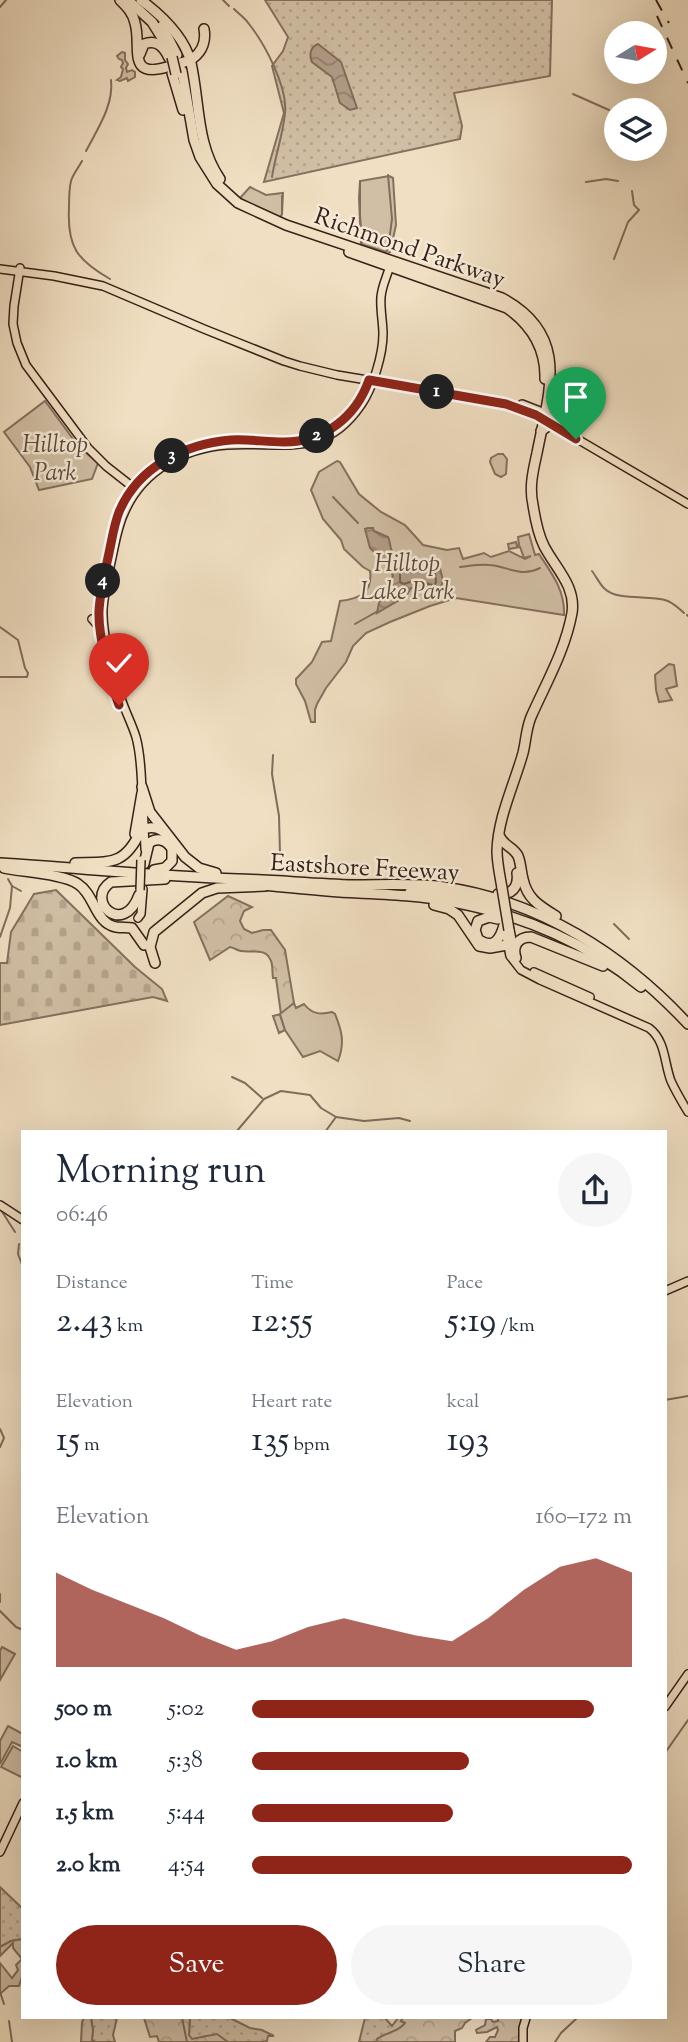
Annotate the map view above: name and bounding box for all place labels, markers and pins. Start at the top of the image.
pin [546,367,606,439]
pin: 1 [420,374,454,410]
pin: 2 [300,418,334,453]
pin: 3 [154,438,190,474]
pin: 4 [86,564,120,598]
pin [89,633,149,705]

